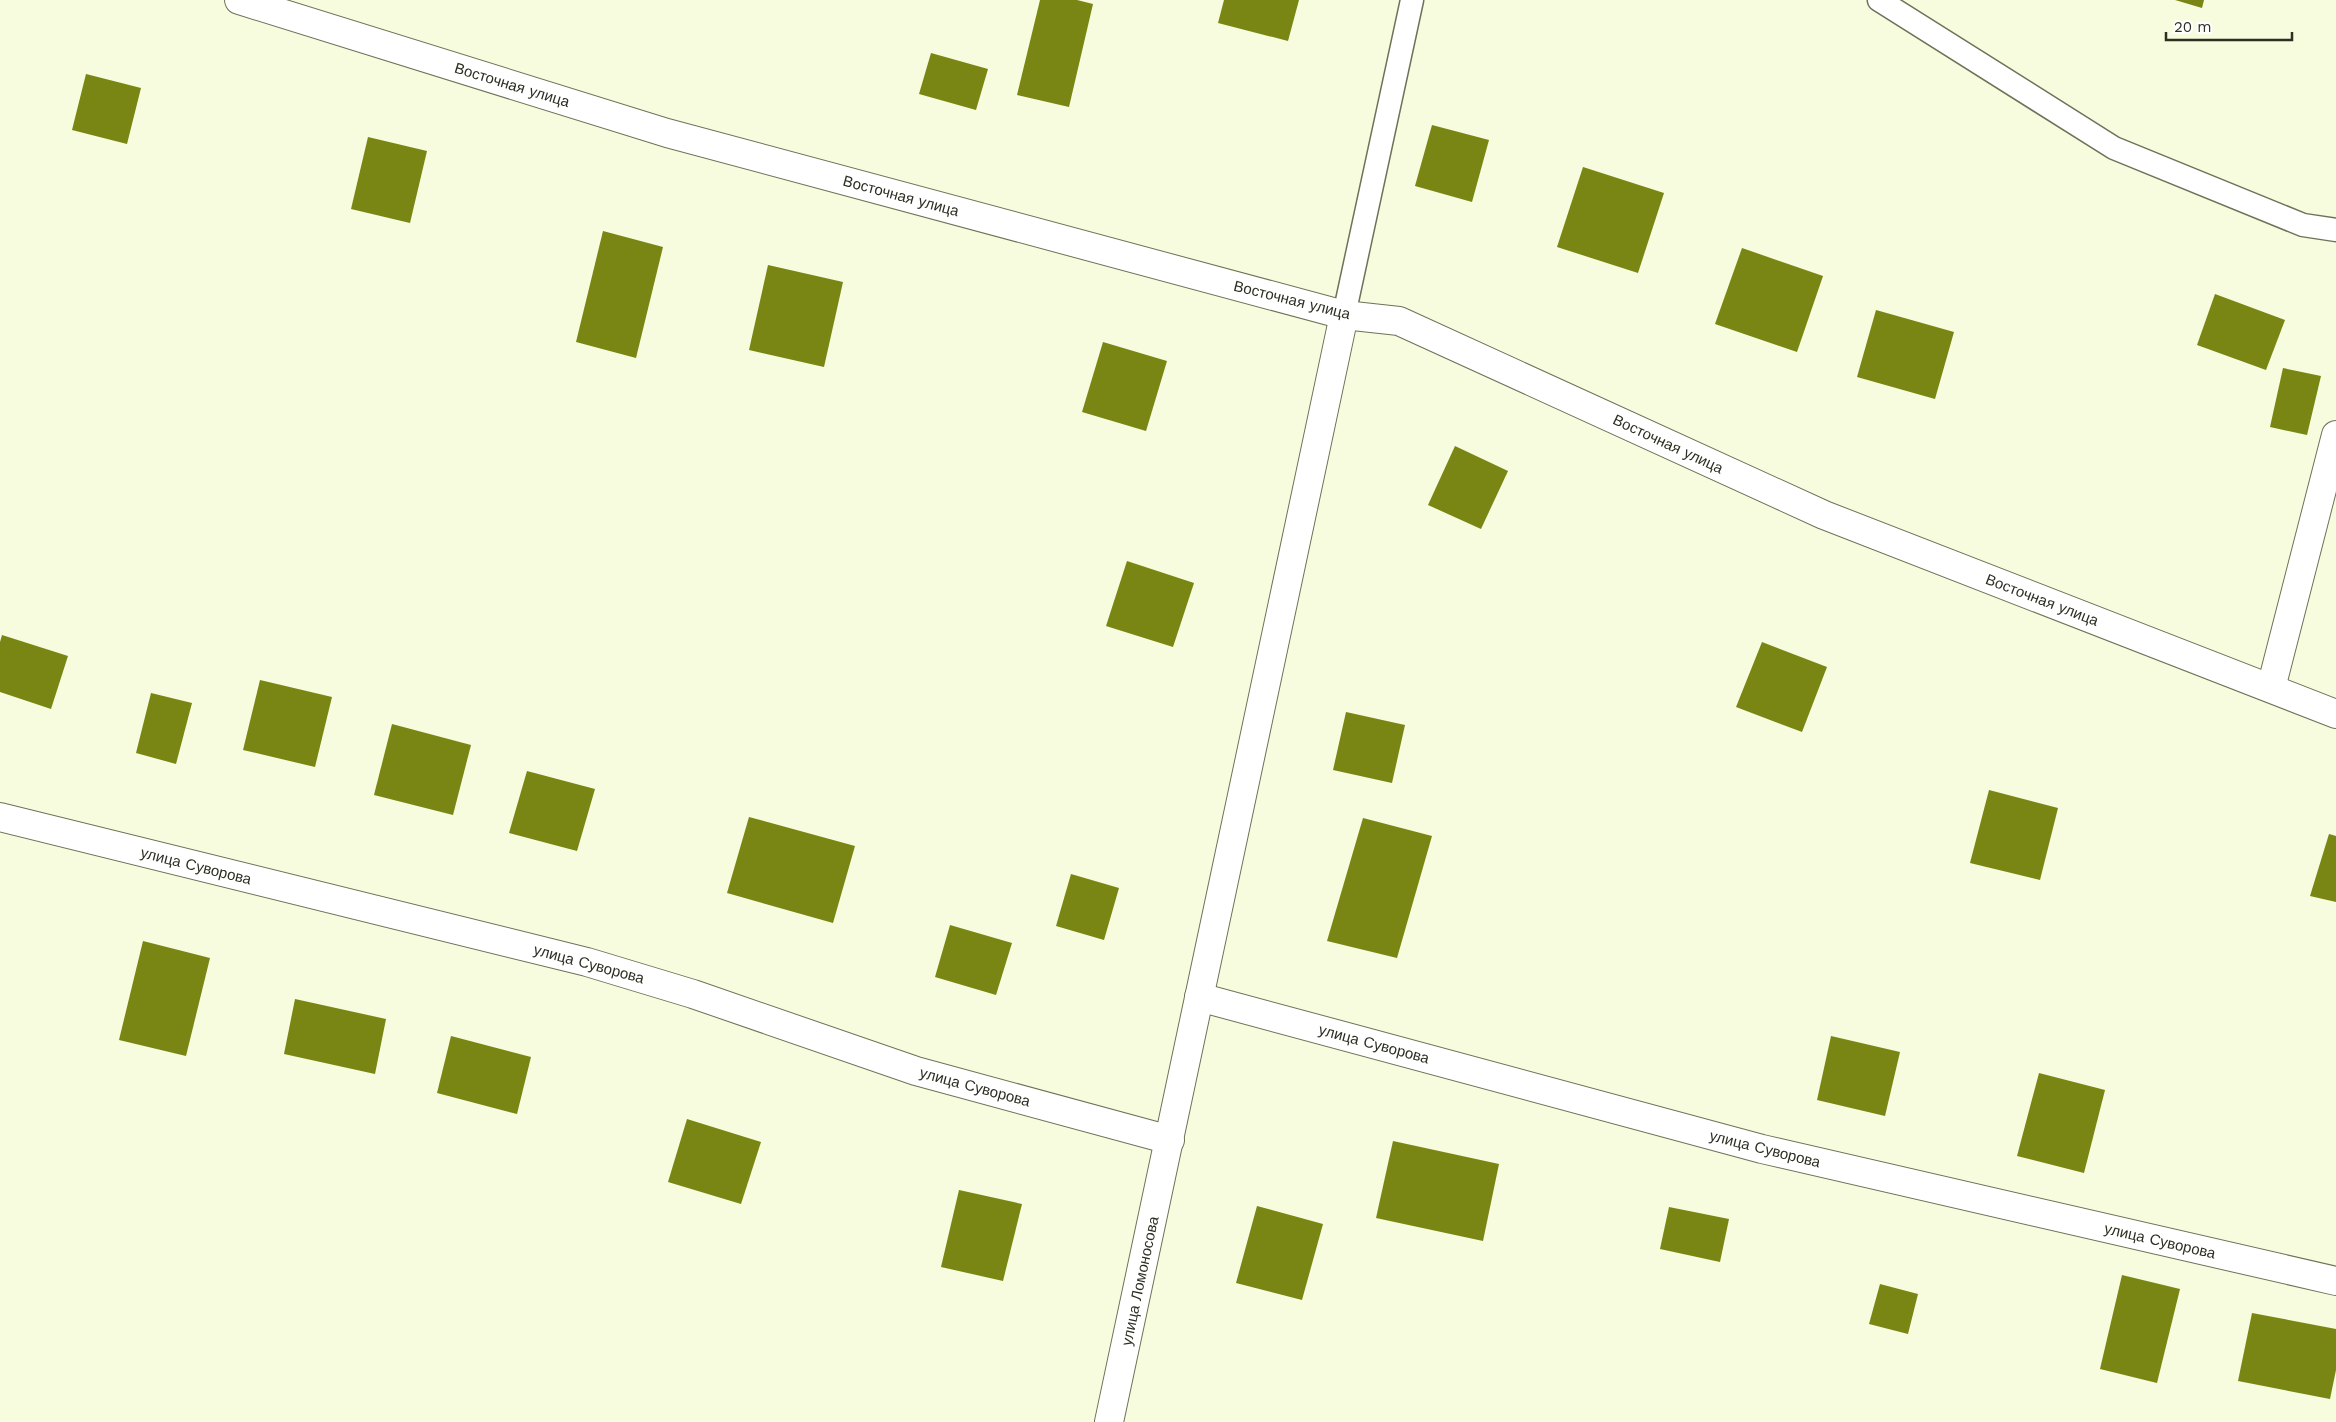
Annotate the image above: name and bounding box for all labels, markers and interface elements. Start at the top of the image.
scale bar [2166,10,2292,42]
text: 20 m [2174,18,2212,36]
street label: Восточная улица [452,59,572,111]
street label: Восточная улица [841,172,962,220]
street label: Восточная улица [1232,277,1353,323]
street label: Восточная улица [1610,411,1727,478]
street label: Восточная улица [1983,570,2102,630]
street label: улица Суворова [139,844,254,889]
street label: улица Суворова [532,941,647,988]
street label: улица Суворова [1317,1021,1432,1068]
street label: улица Суворова [918,1064,1033,1111]
street label: улица Суворова [1708,1127,1823,1172]
street label: улица Ломоносова [1117,1214,1163,1347]
street label: улица Суворова [2103,1219,2218,1263]

